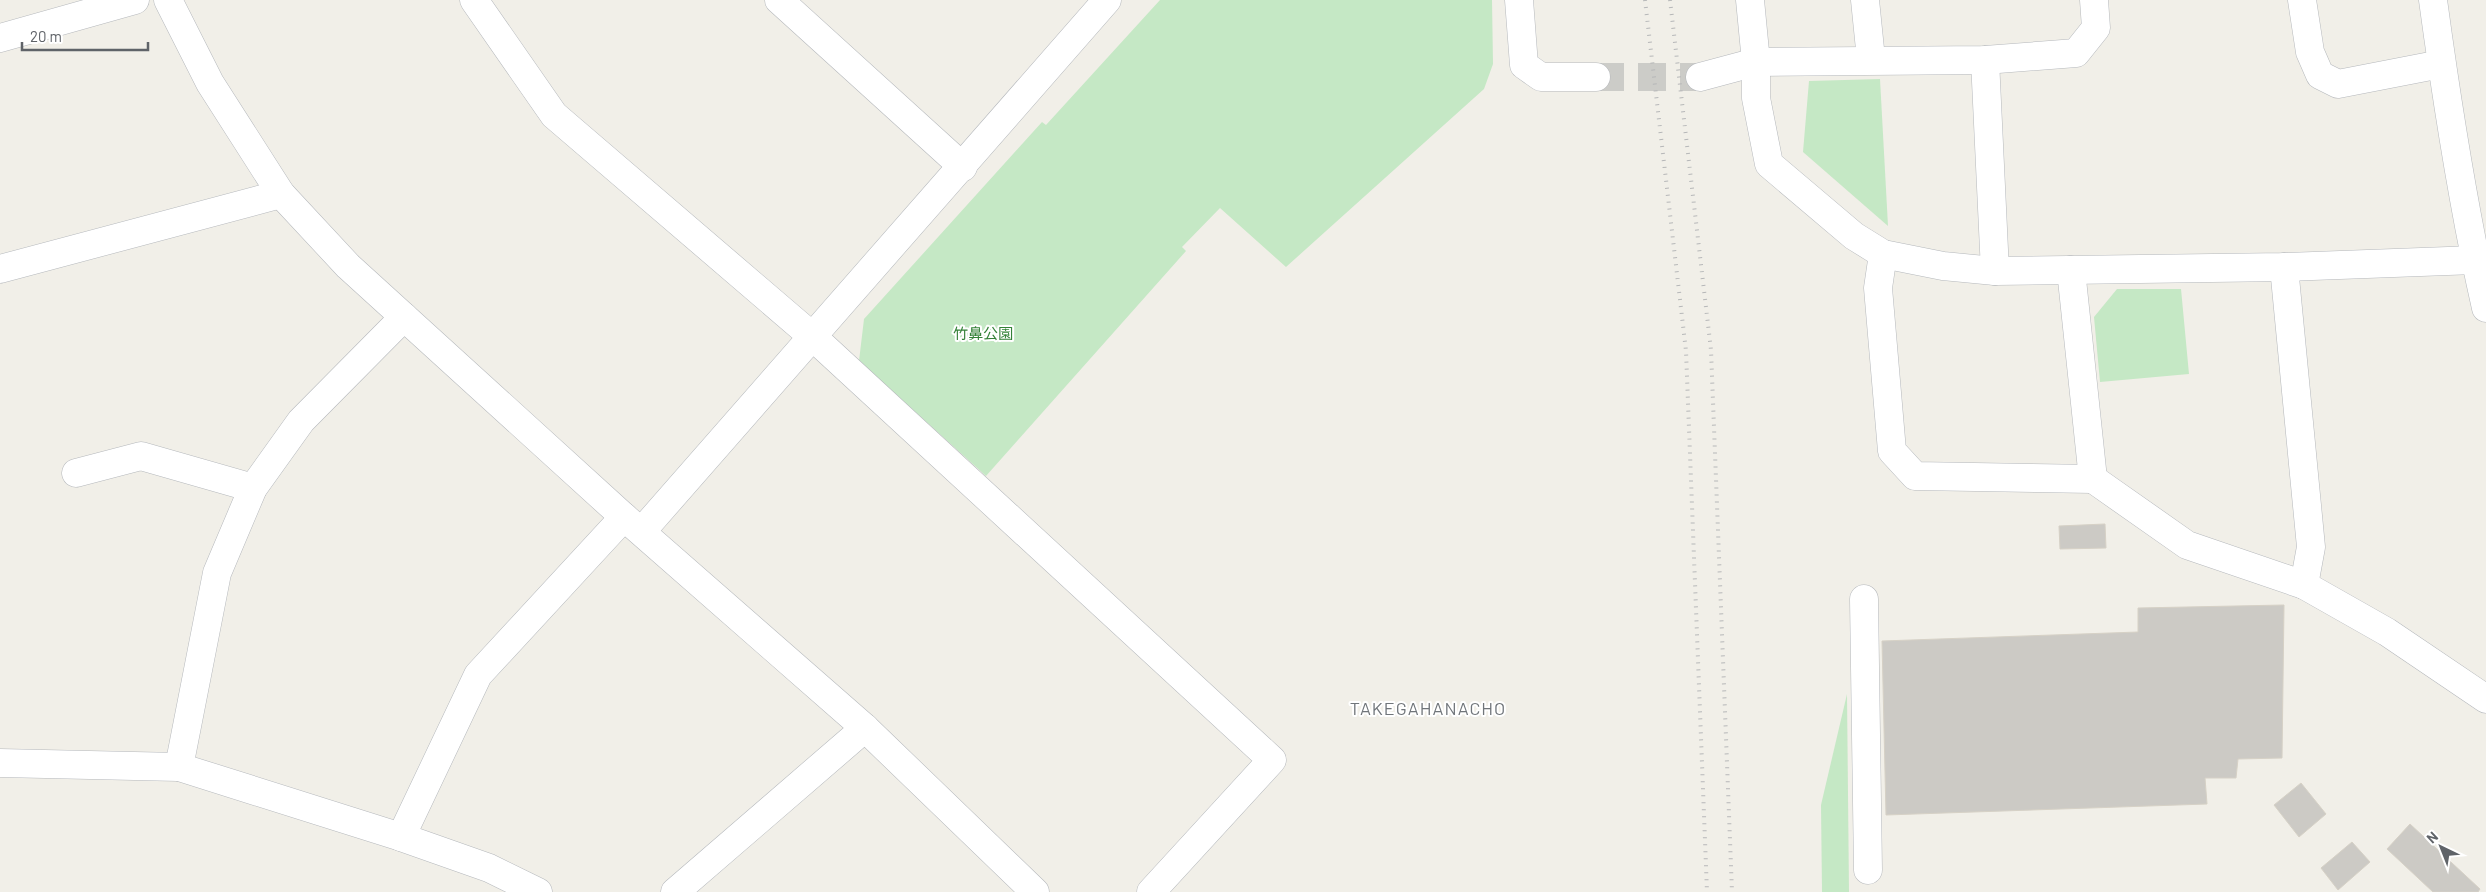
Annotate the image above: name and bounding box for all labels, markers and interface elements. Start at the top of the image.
scale bar [22,20,149,52]
text: 20 m [30,27,62,45]
park label: 竹鼻公園 [953,324,1013,342]
district label: TAKEGAHANACHO [1350,697,1506,719]
north arrow [2416,822,2466,872]
text: N [2423,828,2441,847]

